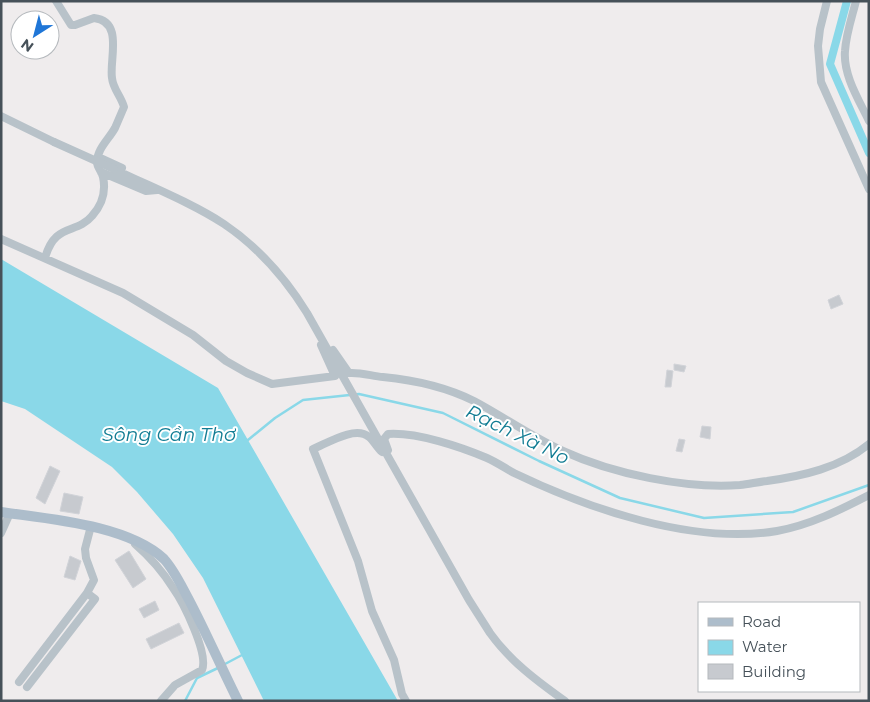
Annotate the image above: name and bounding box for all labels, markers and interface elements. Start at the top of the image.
north arrow [10,10,60,60]
text: N [17,35,37,56]
water label: Rạch Xà No [462,400,573,469]
water label: Sông Cần Thơ [102,423,237,446]
legend [698,602,860,692]
text: Road [742,612,781,631]
text: Water [742,637,788,656]
text: Building [742,662,806,681]

